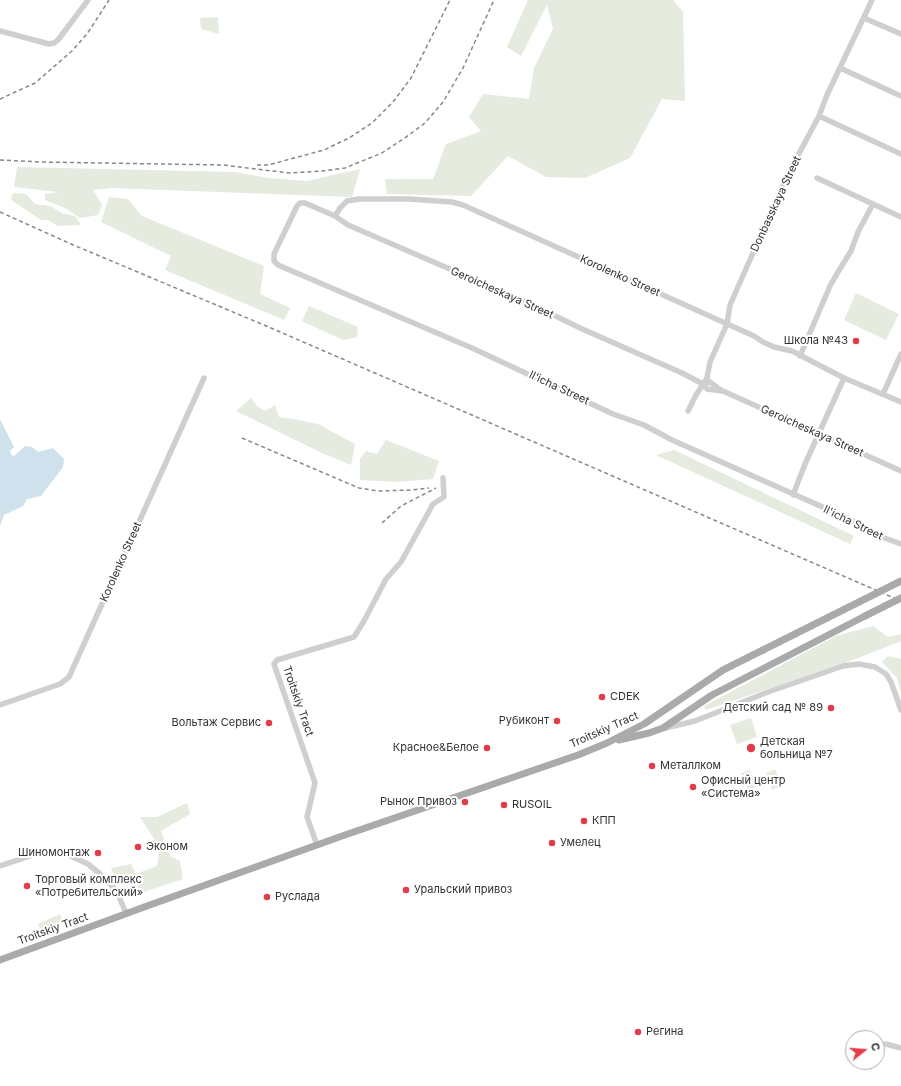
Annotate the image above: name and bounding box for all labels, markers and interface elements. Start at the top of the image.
street label: Donbasskaya Street [748,154,804,254]
street label: Korolenko Street [578,252,662,300]
street label: Geroicheskaya Street [448,264,556,322]
place label: Школа №43 [784,334,848,348]
marker: Школа №43 [851,336,861,346]
street label: Il'icha Street [527,368,591,408]
street label: Geroicheskaya Street [758,402,866,460]
street label: Il'icha Street [821,503,885,543]
street label: Korolenko Street [97,520,145,604]
street label: Troitskiy Tract [280,664,316,738]
place label: CDEK [610,690,640,704]
marker: CDEK [597,692,607,702]
place label: Детский сад № 89 [723,701,823,715]
marker: Детский сад № 89 [826,703,836,713]
street label: Troitskiy Tract [568,709,640,751]
place label: Рубиконт [499,714,549,728]
place label: Вольтаж Сервис [171,716,261,730]
marker: Рубиконт [552,716,562,726]
marker: Вольтаж Сервис [264,718,274,728]
place label: Детская больница №7 [760,735,833,761]
place label: Красное&Белое [393,741,479,755]
marker: Детская больница №7 [745,742,757,754]
marker: Красное&Белое [482,743,492,753]
place label: Металлком [660,759,721,773]
marker: Металлком [647,761,657,771]
place label: Офисный центр «Система» [701,774,786,800]
marker: Офисный центр «Система» [688,782,698,792]
place label: Рынок Привоз [380,795,457,809]
marker: Рынок Привоз [460,797,470,807]
place label: RUSOIL [512,798,552,812]
marker: RUSOIL [499,800,509,810]
place label: КПП [592,814,616,828]
marker: КПП [579,816,589,826]
place label: Умелец [560,836,601,850]
marker: Умелец [547,838,557,848]
place label: Эконом [146,840,188,854]
marker: Эконом [133,842,143,852]
place label: Шиномонтаж [18,846,90,860]
marker: Шиномонтаж [93,848,103,858]
place label: Торговый комплекс «Потребительский» [35,873,143,899]
marker: Торговый комплекс «Потребительский» [22,881,32,891]
place label: Уральский привоз [414,883,512,897]
marker: Уральский привоз [401,885,411,895]
place label: Руслада [275,890,320,904]
marker: Руслада [262,892,272,902]
street label: Troitskiy Tract [16,910,90,948]
place label: Регина [646,1025,684,1039]
marker: Регина [633,1027,643,1037]
north arrow [845,1030,885,1070]
text: С [868,1041,883,1053]

